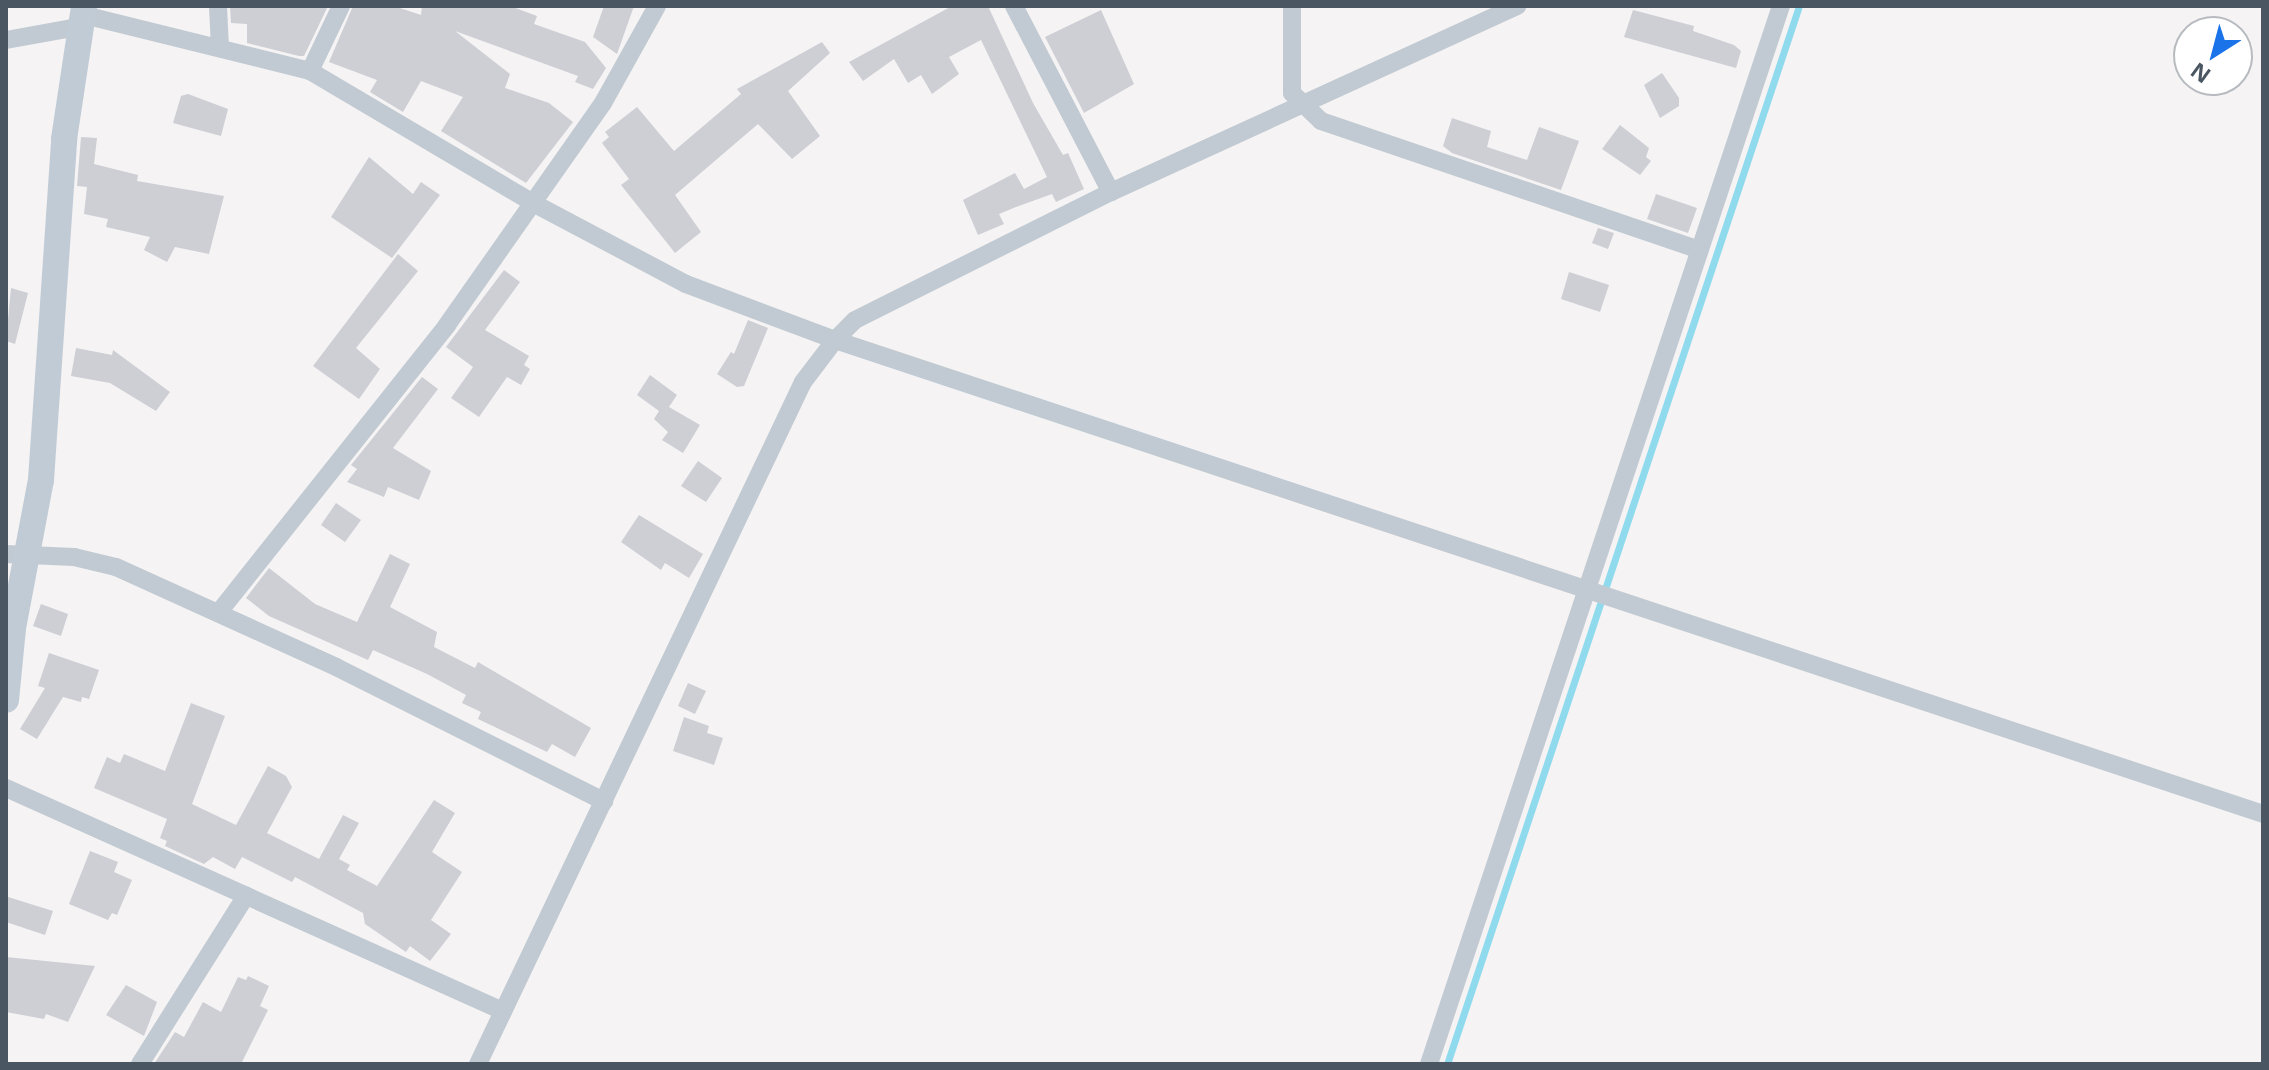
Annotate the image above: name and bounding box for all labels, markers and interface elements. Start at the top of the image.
north arrow [2173,16,2253,96]
text: N [2184,56,2216,91]

